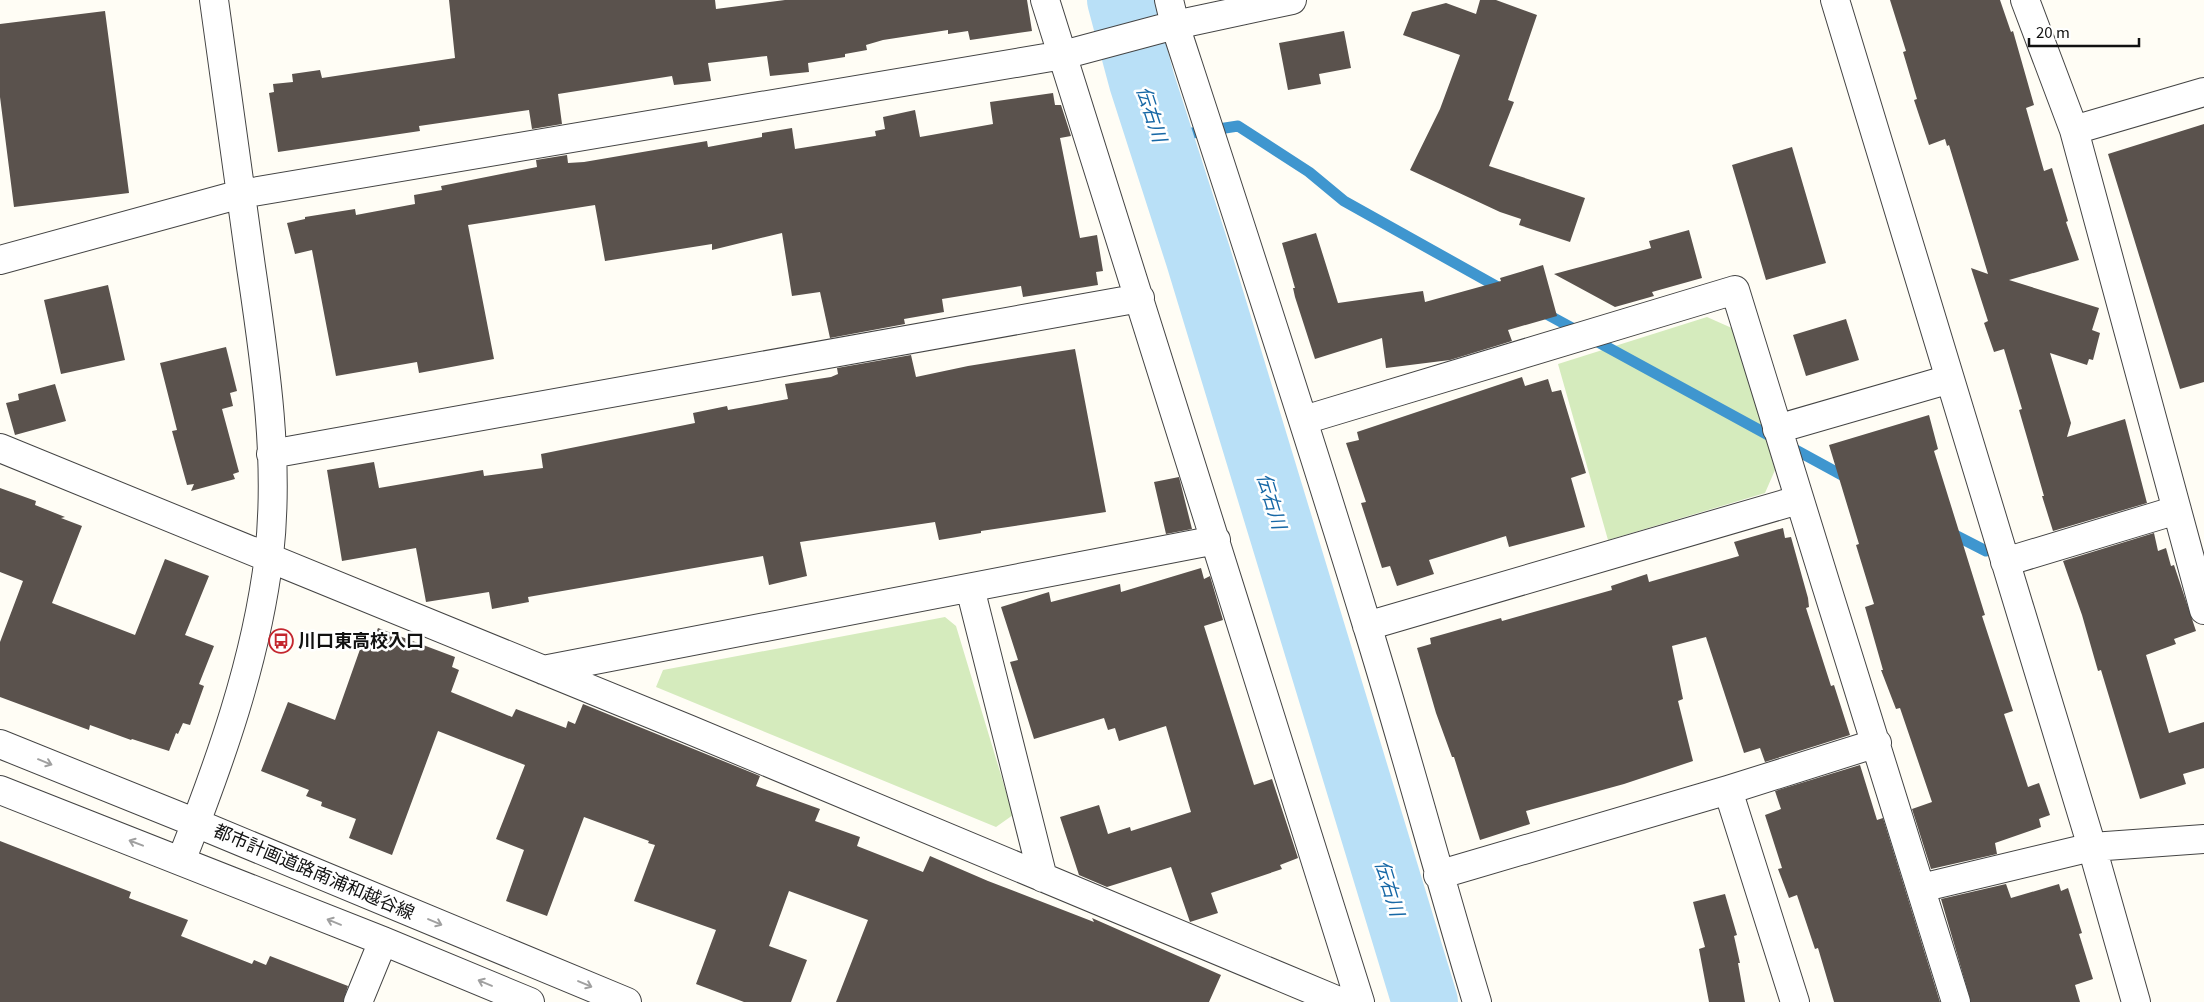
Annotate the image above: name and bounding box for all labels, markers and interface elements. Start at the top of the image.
scale bar [2029,15,2139,47]
text: 20 m [2036,21,2070,42]
water label: 伝右川 [1132,82,1176,147]
water label: 伝右川 [1252,469,1295,534]
place label: 川口東高校入口 [298,626,424,652]
bus stop icon: 川口東高校入口 [268,628,294,654]
one-way arrow [37,758,52,767]
street label: 都市計画道路南浦和越谷線 [210,816,419,924]
one-way arrow [129,838,144,847]
water label: 伝右川 [1370,856,1413,921]
one-way arrow [327,916,342,925]
one-way arrow [427,918,442,927]
one-way arrow [478,978,493,988]
one-way arrow [577,980,592,990]

